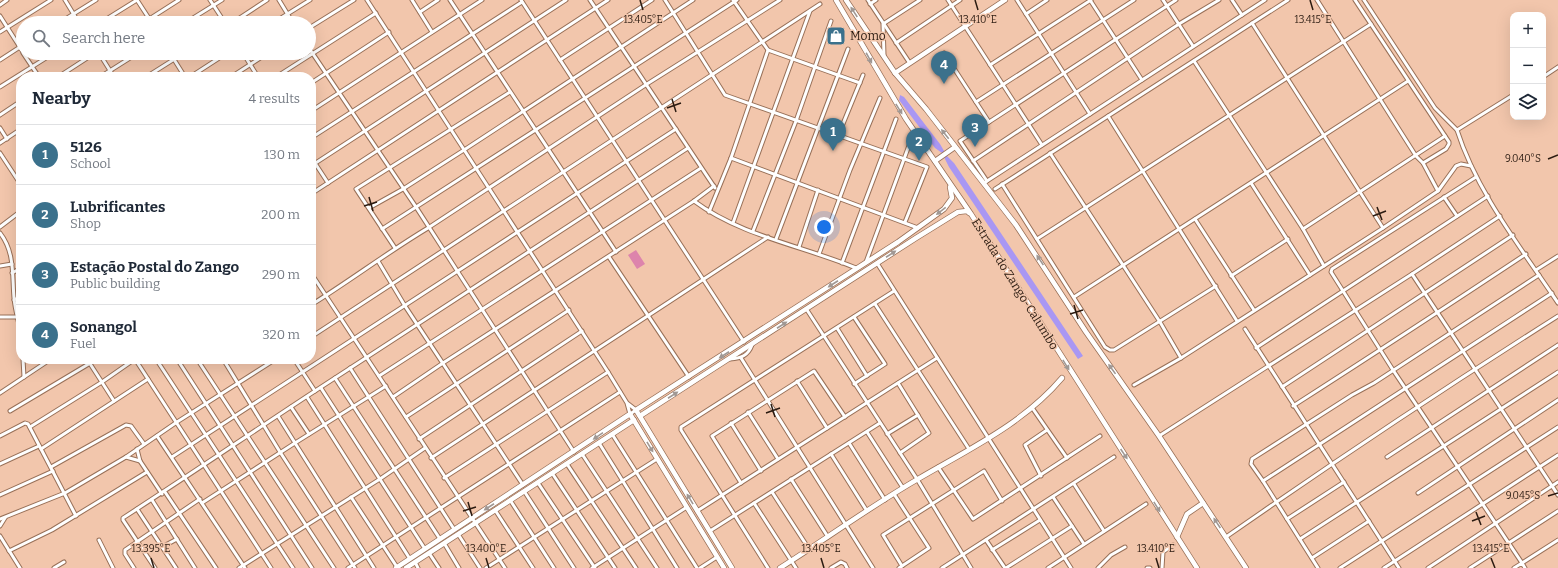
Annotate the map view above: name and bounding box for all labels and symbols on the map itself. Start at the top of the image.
one-way arrow [850,7,858,18]
text: 13.405°E [623,14,663,26]
text: 13.410°E [959,14,997,26]
text: 13.415°E [1295,14,1331,26]
shop icon: Momo [825,25,847,47]
place label: Momo [850,29,886,43]
pin: 4 [931,51,957,84]
one-way arrow [866,52,873,64]
one-way arrow [896,103,903,115]
pin: 3 [962,114,988,147]
pin: 1 [820,118,846,151]
pin: 2 [906,128,932,161]
one-way arrow [941,129,949,140]
text: 9.040°S [1505,153,1541,165]
one-way arrow [935,207,946,216]
street label: Estrada do Zango-Calumbo [969,216,1061,352]
your location [814,217,834,237]
one-way arrow [885,251,897,258]
one-way arrow [1036,255,1044,266]
one-way arrow [827,280,838,287]
one-way arrow [776,322,788,329]
one-way arrow [718,351,730,358]
one-way arrow [1063,359,1070,371]
one-way arrow [1108,363,1116,374]
one-way arrow [667,392,679,399]
one-way arrow [593,432,603,440]
one-way arrow [647,441,654,453]
one-way arrow [1120,449,1128,459]
text: 9.045°S [1506,490,1540,502]
one-way arrow [687,493,694,505]
one-way arrow [1154,501,1161,513]
one-way arrow [484,503,494,511]
one-way arrow [1213,518,1221,529]
text: 13.395°E [132,543,170,555]
text: 13.400°E [466,543,506,555]
text: 13.405°E [801,543,841,555]
text: 13.410°E [1137,543,1175,555]
text: 13.415°E [1473,543,1509,555]

